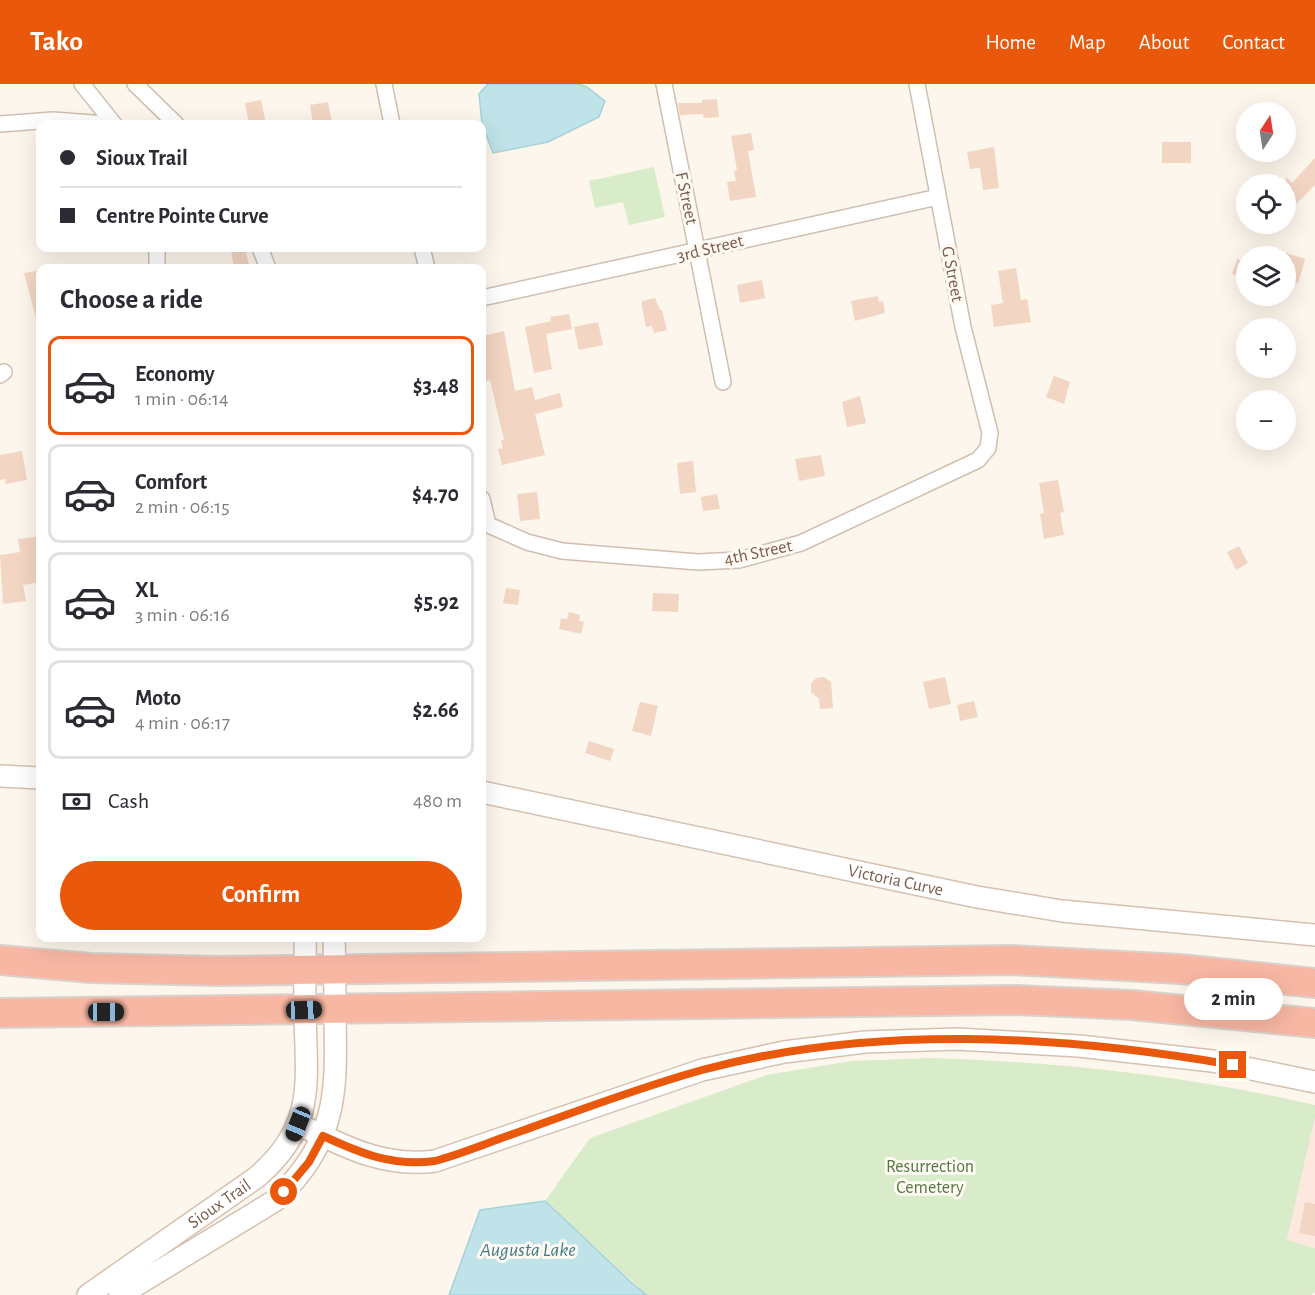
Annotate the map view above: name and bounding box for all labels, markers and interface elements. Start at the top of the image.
text: Tako [30,28,83,56]
text: Home [985,32,1036,53]
text: Map [1069,32,1106,53]
text: About [1139,32,1189,53]
text: Contact [1222,32,1285,53]
north arrow [1236,102,1296,162]
map controls [1236,102,1296,450]
text: Sioux Trail [96,147,188,169]
street label: F Street [672,170,700,226]
button: locate [1236,174,1296,234]
text: Centre Pointe Curve [96,205,269,227]
street label: 3rd Street [675,232,746,266]
street label: G Street [938,245,966,304]
button: layers [1236,246,1296,306]
text: Choose a ride [60,286,203,313]
button: + [1236,318,1296,378]
icon: car [63,359,117,413]
text: Economy [135,363,215,385]
text: $3.48 [413,375,459,397]
text: 1 min · 06:14 [135,389,229,409]
button: − [1236,390,1296,450]
icon: car [63,467,117,521]
text: Comfort [135,471,207,493]
text: $4.70 [412,483,459,505]
text: 2 min · 06:15 [135,497,230,517]
street label: 4th Street [723,537,794,569]
icon: car [63,575,117,629]
text: XL [135,579,158,601]
text: $5.92 [414,591,459,613]
text: 3 min · 06:16 [135,605,230,625]
icon: car [63,683,117,737]
text: Moto [135,687,181,709]
text: $2.66 [412,699,459,721]
text: 4 min · 06:17 [135,713,230,733]
icon: cash [60,785,93,818]
text: Cash [108,790,149,812]
text: 480 m [413,791,462,811]
button: Confirm [60,861,462,930]
street label: Victoria Curve [846,862,945,900]
callout: 2 min [1184,978,1282,1020]
text: 2 min [1211,989,1256,1009]
car [286,1000,322,1020]
car [88,1003,124,1021]
route end [1219,1051,1246,1078]
car [283,1104,313,1144]
park label: Resurrection Cemetery [886,1158,974,1197]
street label: Sioux Trail [185,1176,254,1232]
route start [270,1178,297,1205]
water label: Augusta Lake [479,1240,576,1260]

